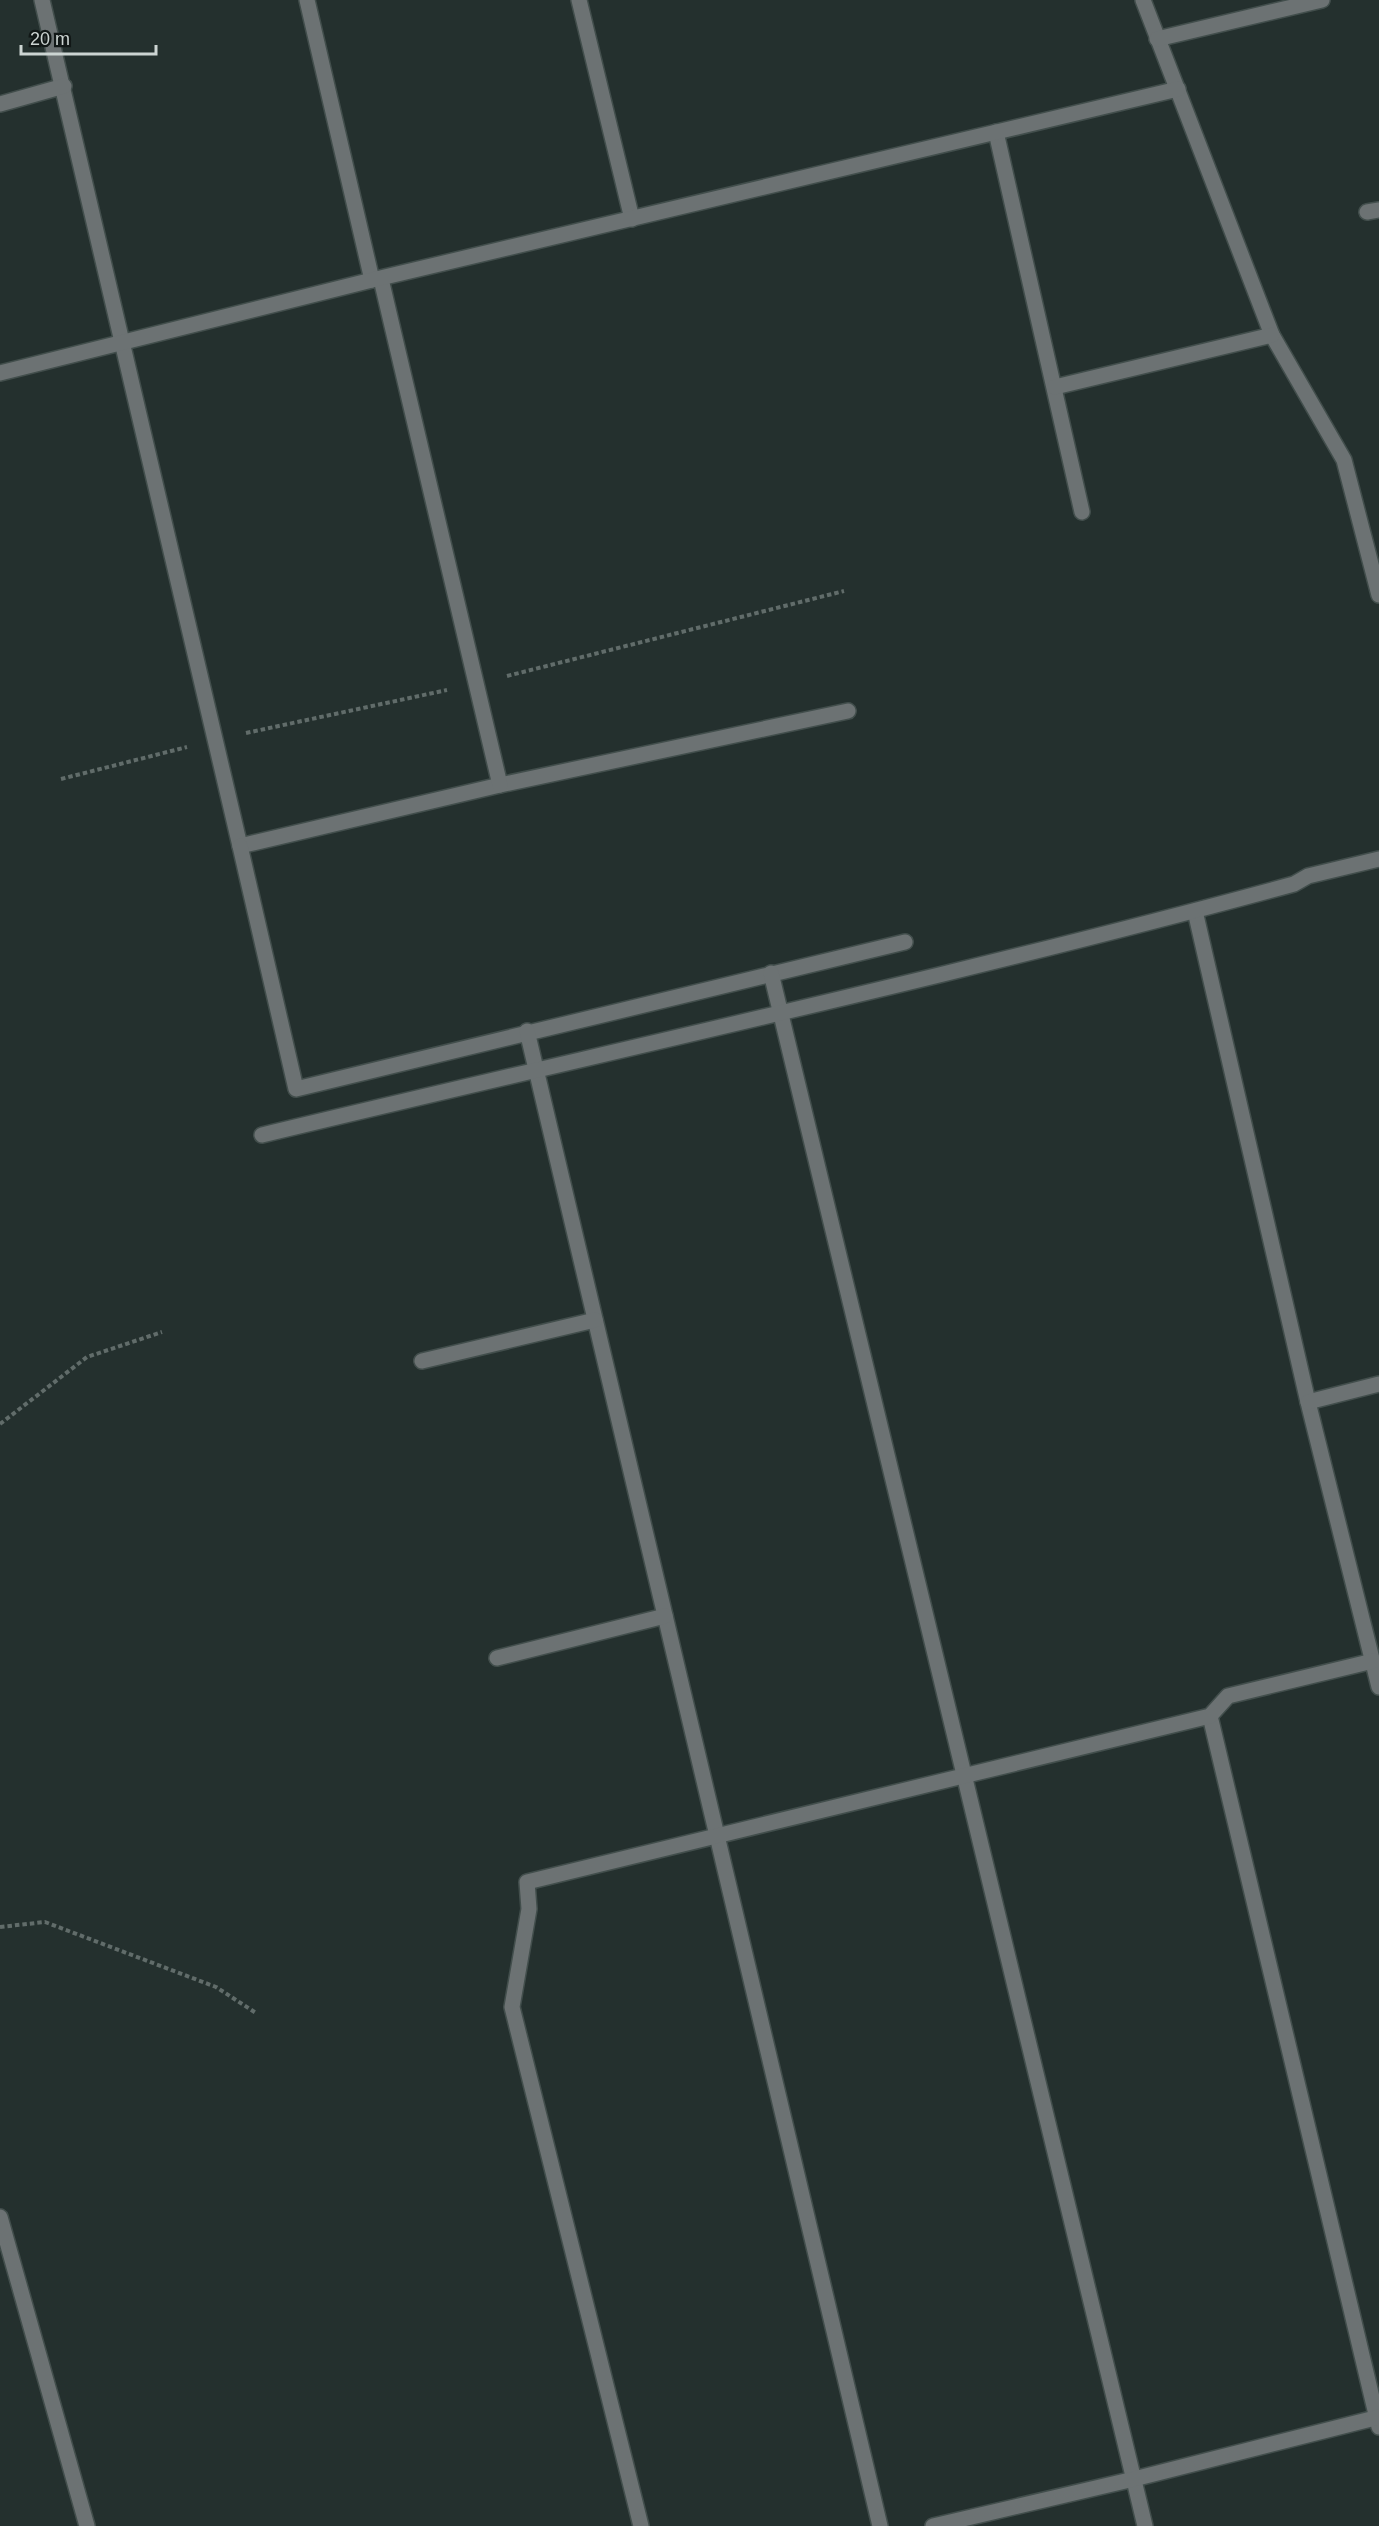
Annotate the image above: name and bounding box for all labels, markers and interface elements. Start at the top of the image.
scale bar [21,18,156,56]
text: 20 m [30,29,70,49]

